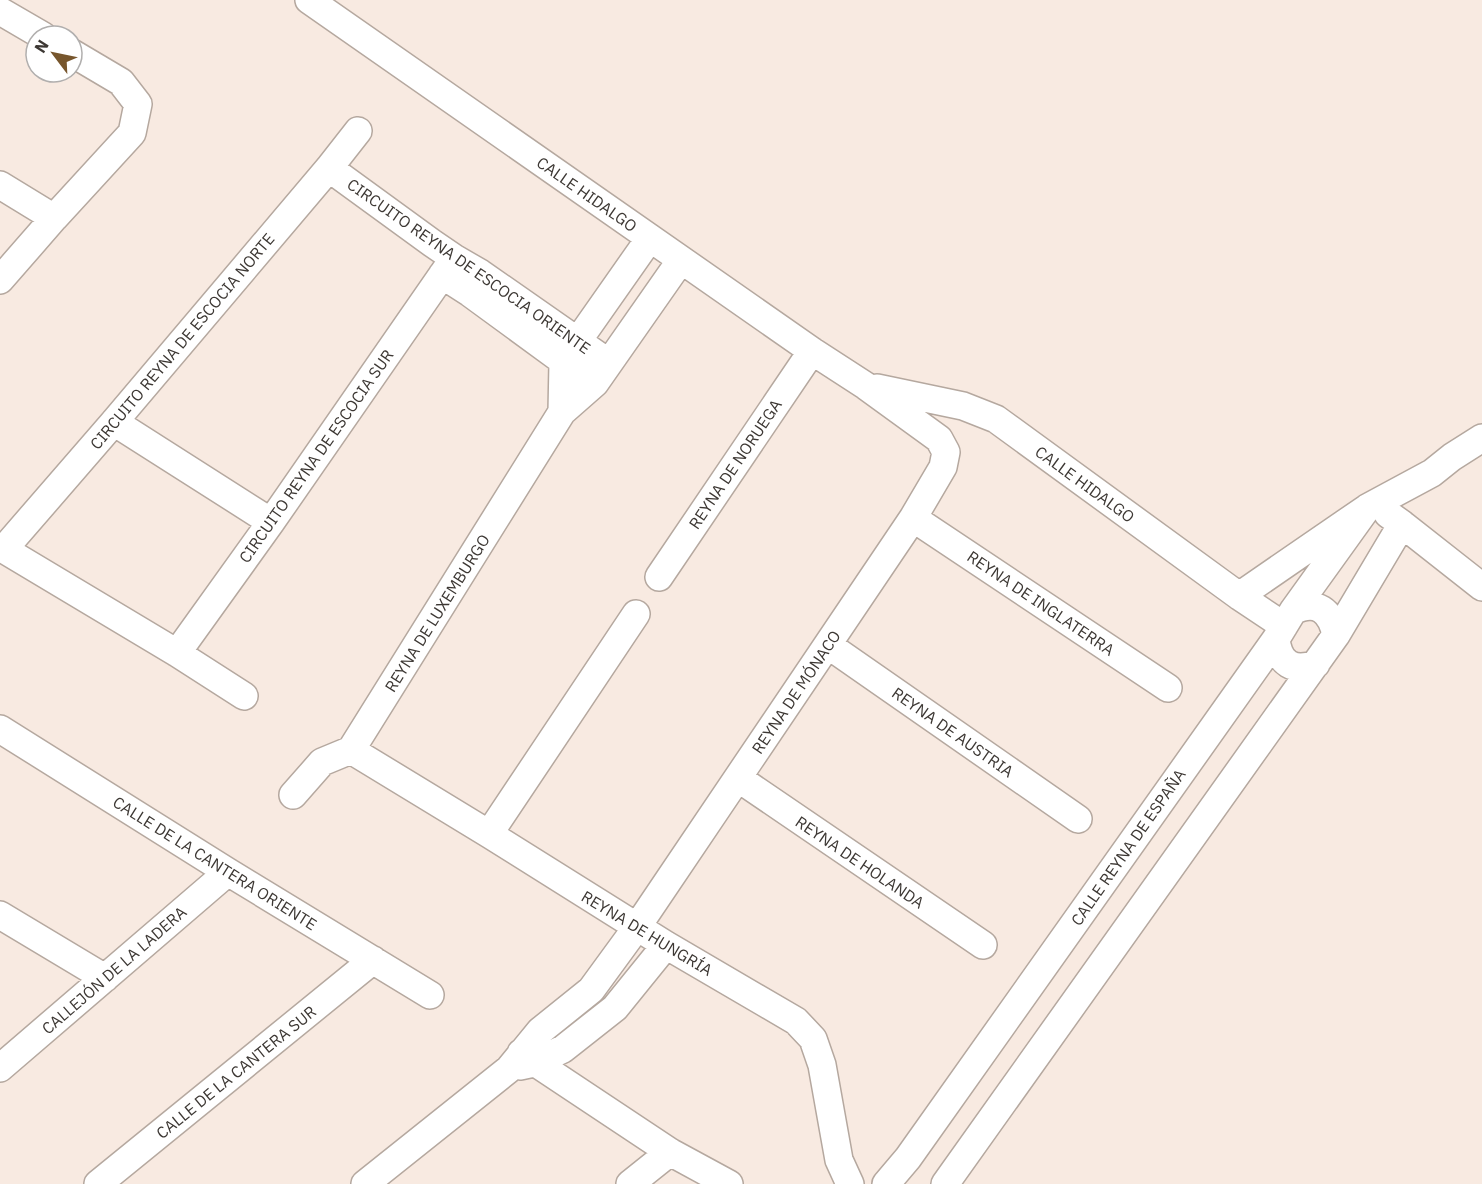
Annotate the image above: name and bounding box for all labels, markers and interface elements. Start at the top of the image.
north arrow [24,24,84,84]
text: N [30,36,53,56]
street label: CALLE HIDALGO [533,152,641,236]
street label: CIRCUITO REYNA DE ESCOCIA ORIENTE [343,174,595,358]
street label: CIRCUITO REYNA DE ESCOCIA NORTE [86,229,278,453]
street label: CIRCUITO REYNA DE ESCOCIA SUR [234,346,398,566]
street label: REYNA DE NORUEGA [684,395,786,533]
street label: CALLE HIDALGO [1031,441,1139,527]
street label: REYNA DE LUXEMBURGO [380,530,494,696]
street label: REYNA DE INGLATERRA [963,546,1119,660]
street label: REYNA DE MÓNACO [746,626,845,758]
street label: REYNA DE AUSTRIA [888,683,1018,781]
street label: CALLE REYNA DE ESPAÑA [1066,765,1190,929]
street label: CALLE DE LA CANTERA ORIENTE [109,792,321,934]
street label: REYNA DE HOLANDA [792,811,928,913]
street label: REYNA DE HUNGRÍA [578,885,717,980]
street label: CALLEJÓN DE LA LADERA [37,901,190,1038]
street label: CALLE DE LA CANTERA SUR [152,1001,320,1143]

